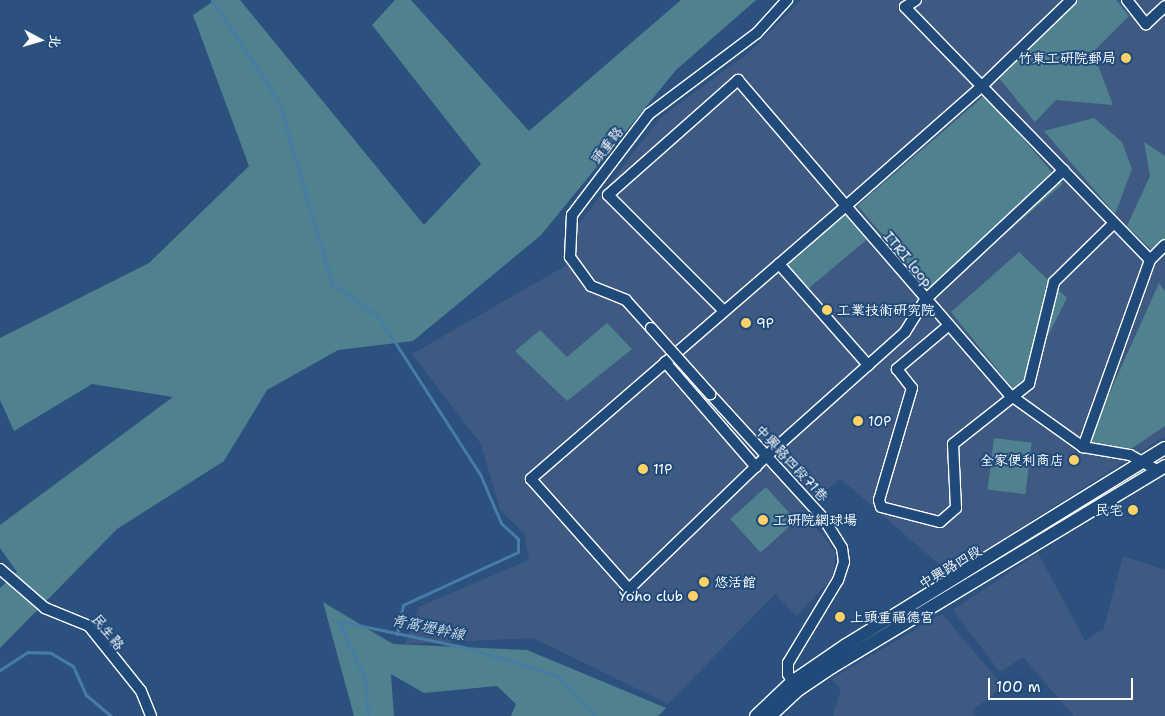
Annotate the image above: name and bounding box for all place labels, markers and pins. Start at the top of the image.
place label: 竹東工研院郵局 [1018,50,1116,66]
marker: 竹東工研院郵局 [1120,52,1132,64]
place label: 工業技術研究院 [837,302,935,318]
marker: 工業技術研究院 [821,304,833,316]
place label: 9P [756,315,774,331]
marker: 9P [740,317,752,329]
place label: 10P [868,413,891,429]
marker: 10P [852,415,864,427]
place label: 全家便利商店 [980,452,1064,468]
marker: 全家便利商店 [1068,454,1080,466]
place label: 11P [653,461,672,477]
marker: 11P [637,463,649,475]
place label: 民宅 [1095,502,1123,518]
marker: 民宅 [1127,504,1139,516]
place label: 工研院網球場 [773,512,857,528]
marker: 工研院網球場 [757,514,769,526]
place label: 悠活館 [714,574,756,590]
marker: 悠活館 [698,576,710,588]
place label: Yoho club [619,588,683,604]
marker: Yoho club [687,590,699,602]
place label: 上頭重福德宮 [850,609,934,625]
marker: 上頭重福德宮 [834,611,846,623]

